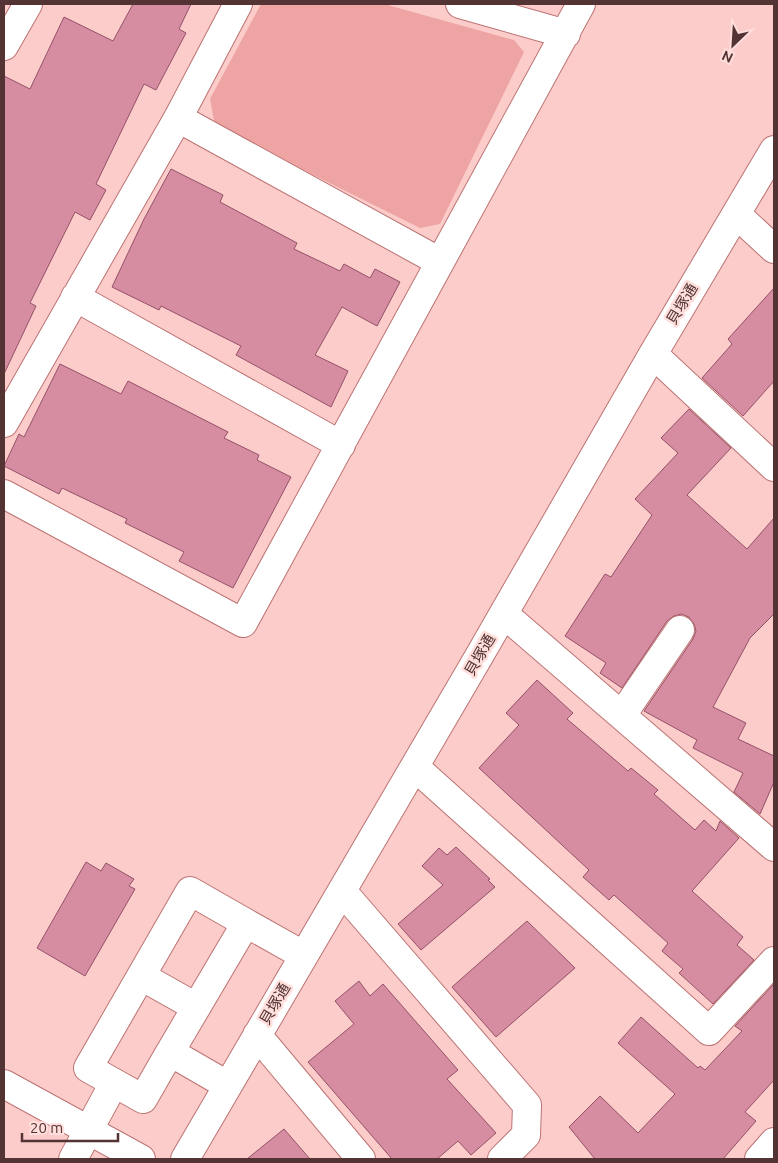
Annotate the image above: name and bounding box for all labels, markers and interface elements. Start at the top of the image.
north arrow [708,20,758,70]
text: N [719,47,736,66]
street label: 貝塚通 [663,280,700,327]
street label: 貝塚通 [461,631,498,678]
street label: 貝塚通 [256,980,293,1027]
scale bar [22,1110,119,1142]
text: 20 m [30,1119,63,1136]

